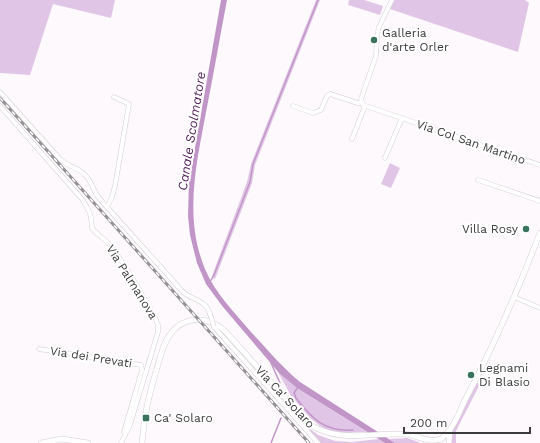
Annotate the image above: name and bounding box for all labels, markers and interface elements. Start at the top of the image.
place label: Galleria d'arte Orler [382,26,449,54]
marker: Galleria d'arte Orler [369,35,379,45]
water label: Canale Scolmatore [175,70,208,192]
street label: Via Col San Martino [415,117,527,167]
place label: Villa Rosy [462,222,519,236]
marker: Villa Rosy [521,224,531,234]
street label: Via Palmanova [104,242,161,322]
street label: Via dei Prevati [49,344,133,370]
place label: Legnami Di Blasio [479,361,530,389]
street label: Via Ca' Solaro [253,363,317,431]
marker: Legnami Di Blasio [466,370,476,380]
scale bar [404,409,530,435]
place label: Ca' Solaro [154,411,213,425]
marker: Ca' Solaro [141,413,151,423]
text: 200 m [410,416,447,430]

